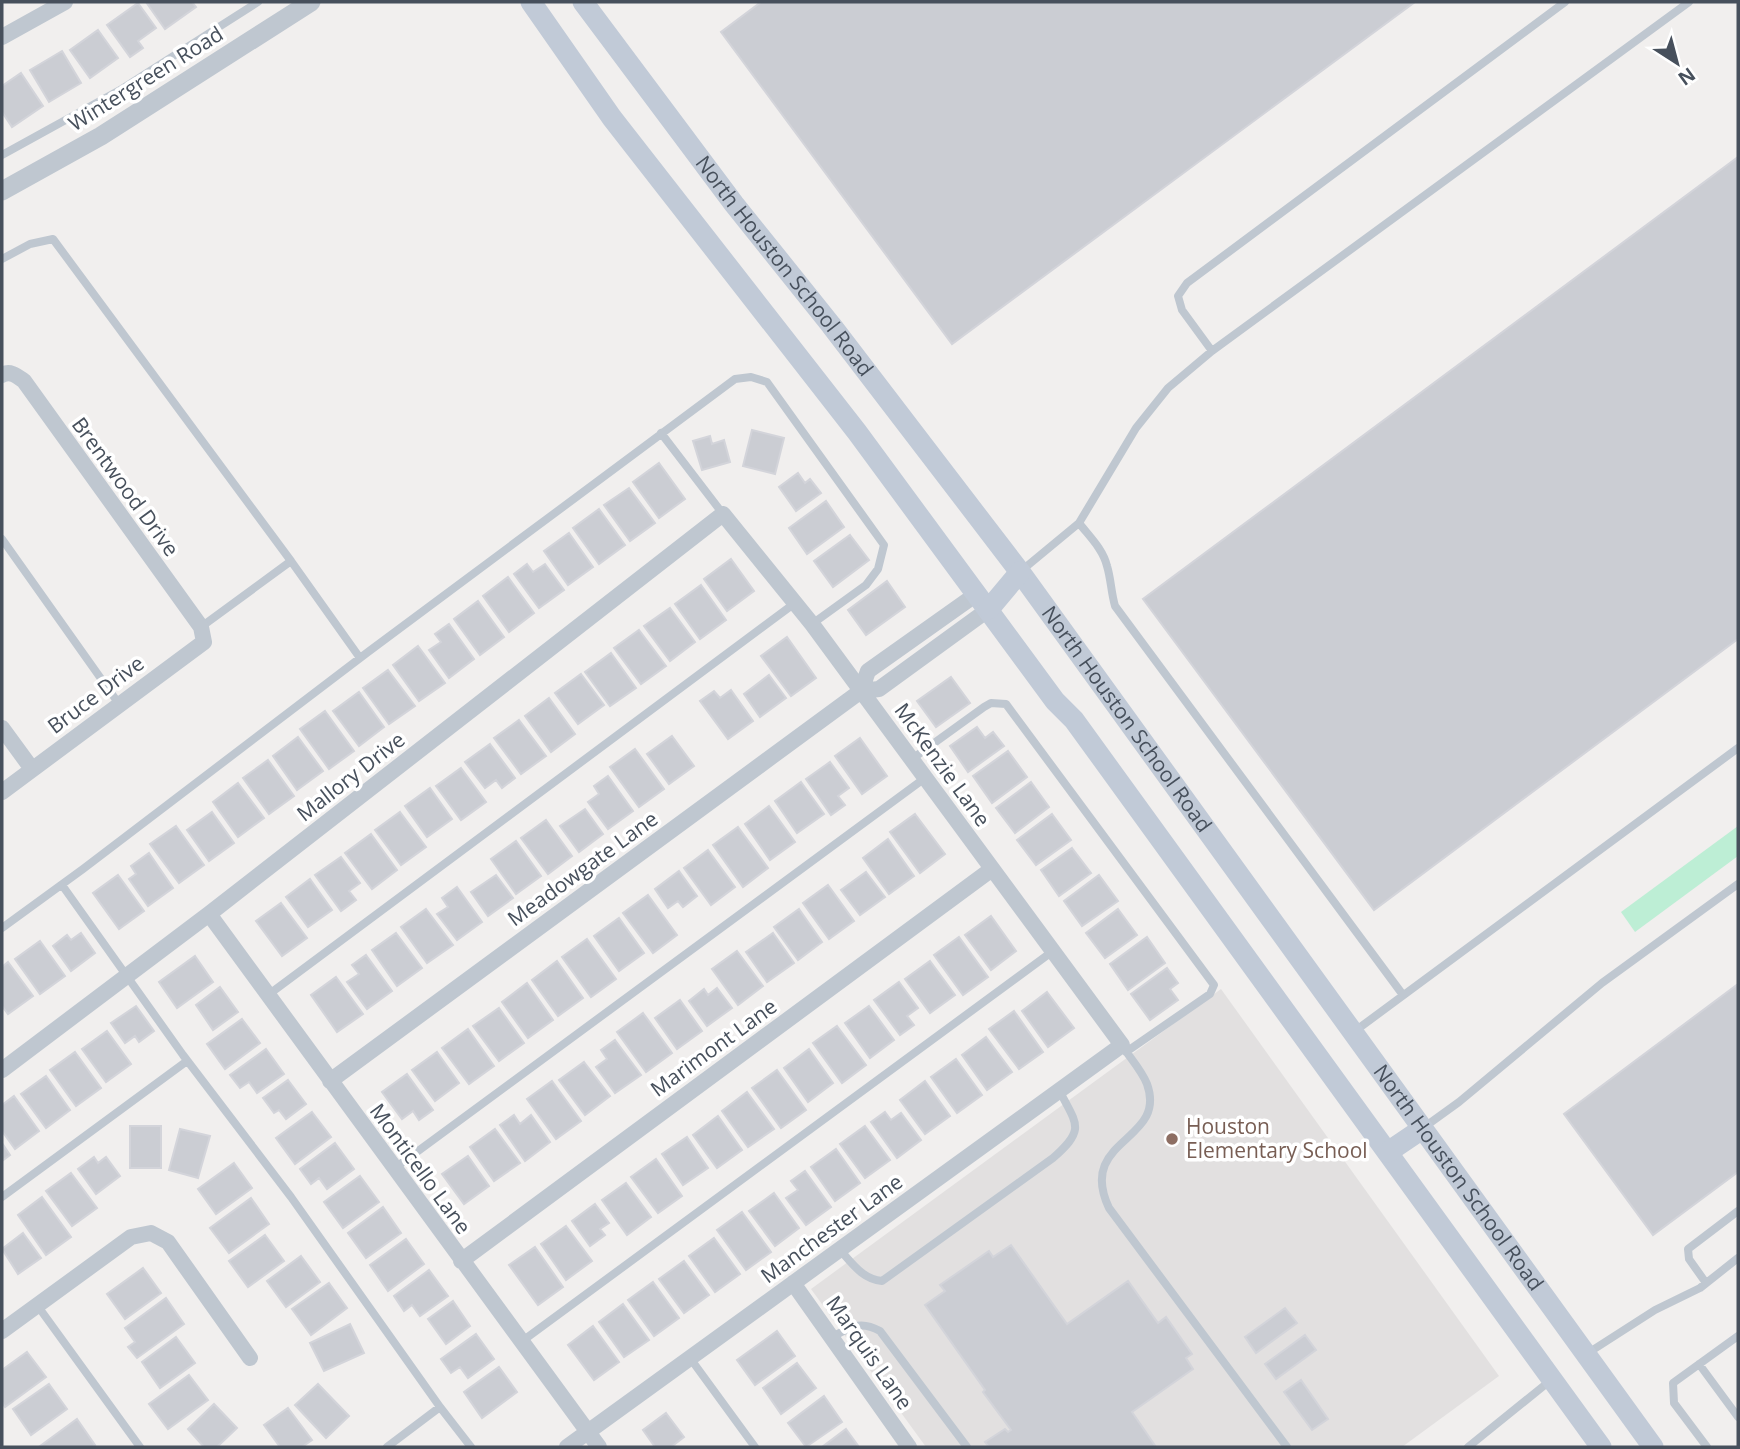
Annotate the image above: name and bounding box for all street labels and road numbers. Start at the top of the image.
street label: Wintergreen Road [63,19,228,137]
street label: North Houston School Road [690,150,880,382]
street label: Brentwood Drive [66,411,186,562]
street label: North Houston School Road [1036,600,1219,837]
street label: Bruce Drive [42,649,149,740]
street label: McKenzie Lane [889,697,997,832]
street label: Mallory Drive [291,725,410,827]
street label: Meadowgate Lane [502,804,663,932]
street label: Marimont Lane [645,992,782,1102]
street label: North Houston School Road [1368,1058,1550,1296]
street label: Monticello Lane [364,1097,478,1239]
street label: Manchester Lane [755,1167,908,1289]
street label: Marquis Lane [820,1290,919,1415]

